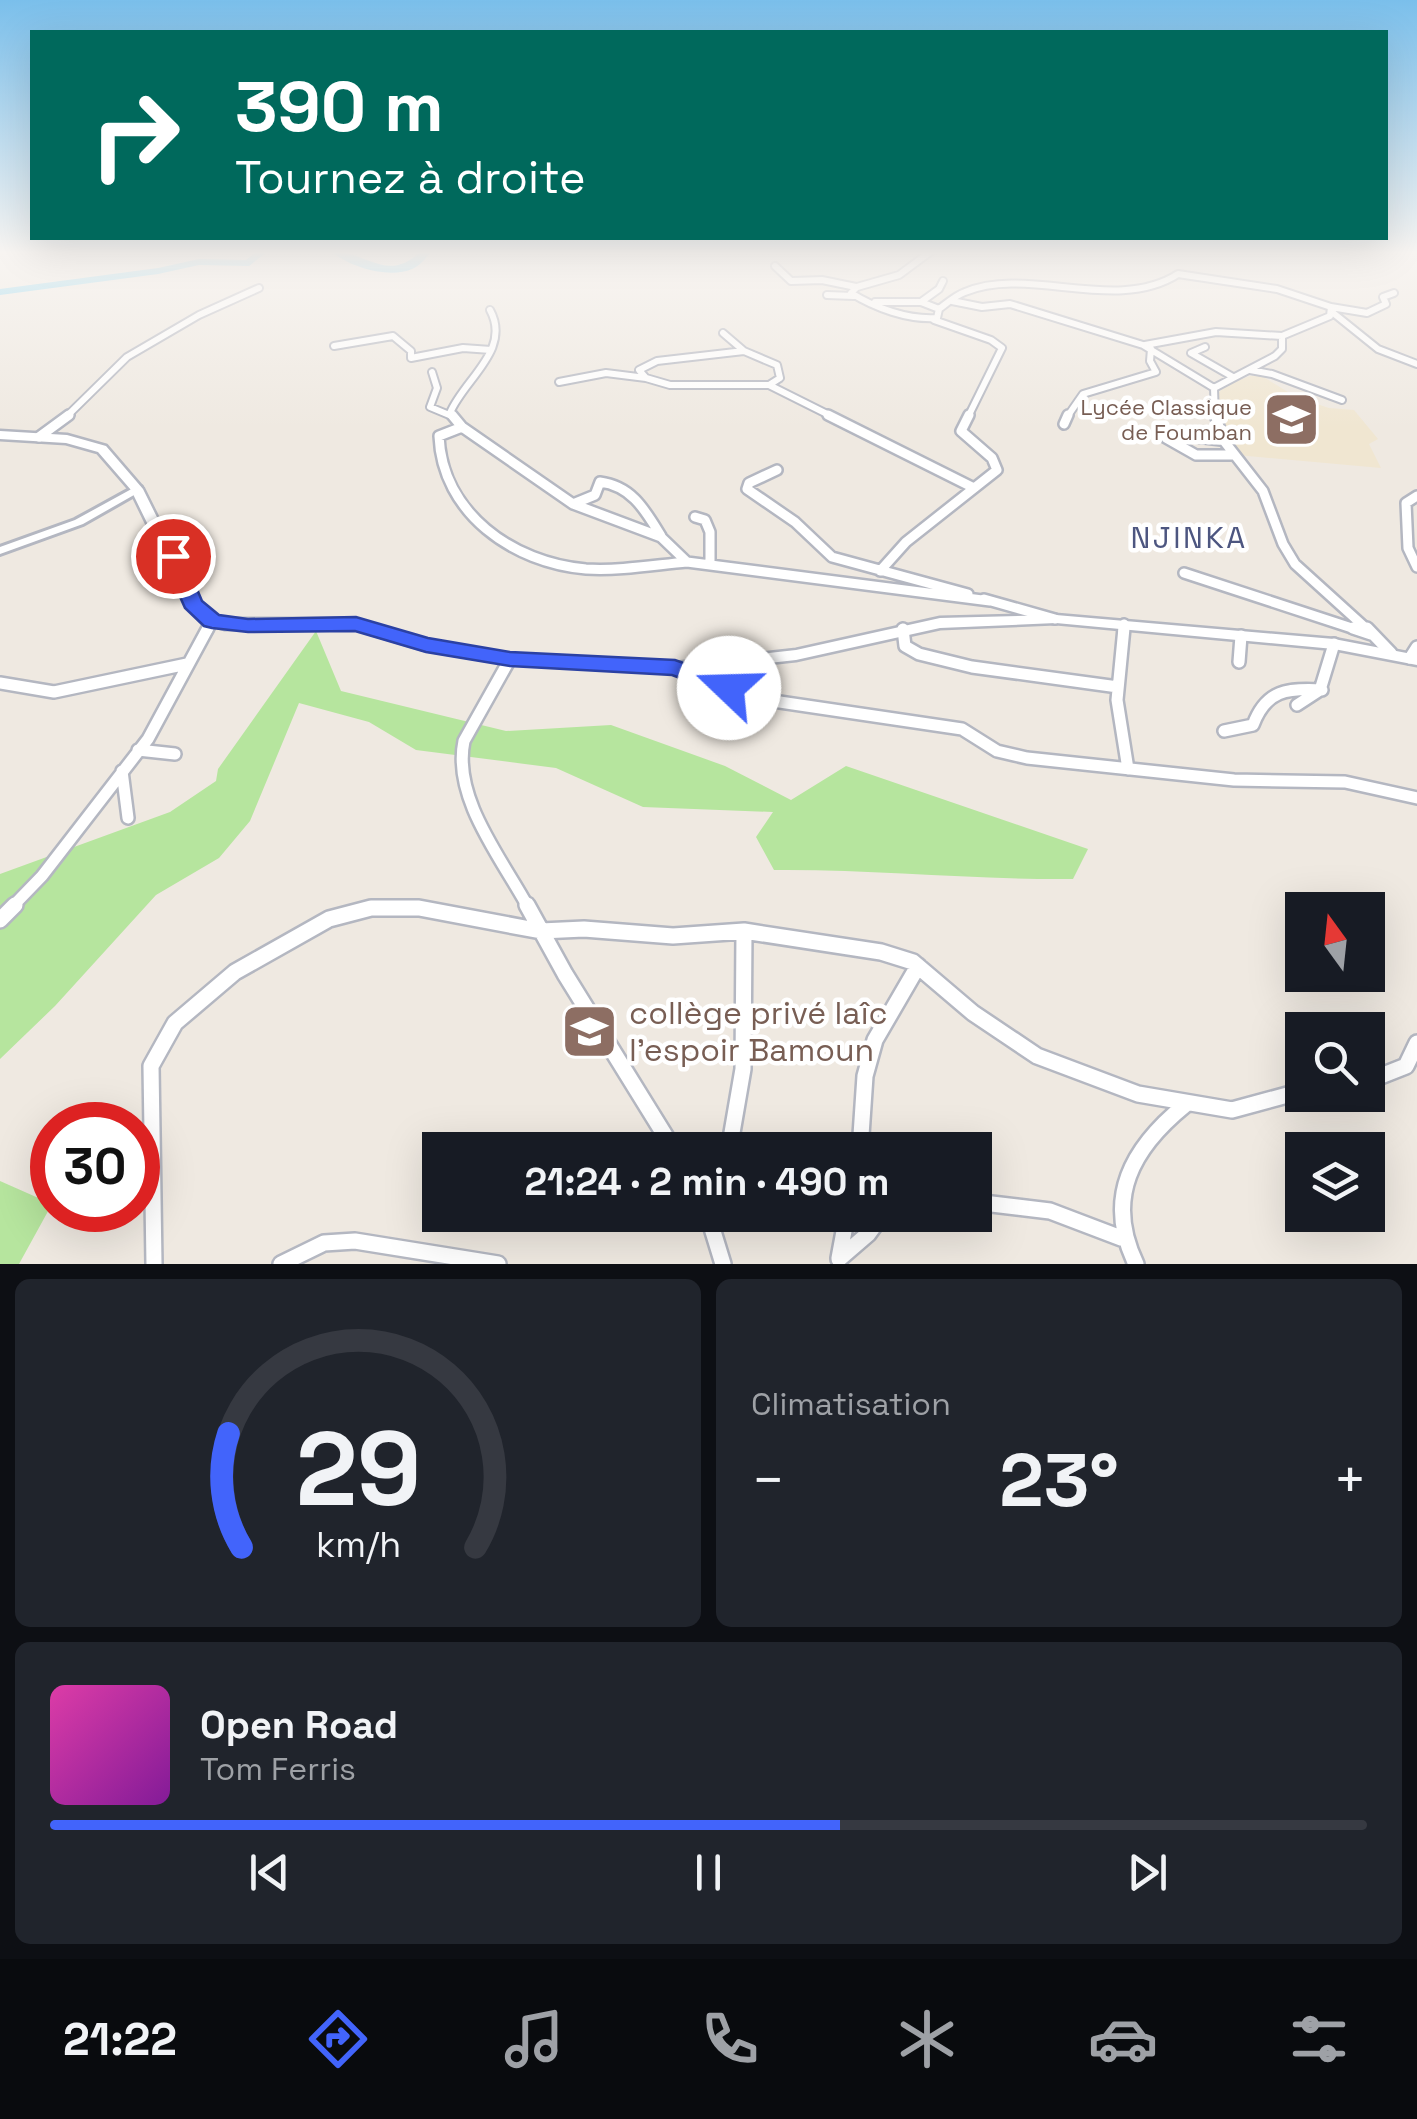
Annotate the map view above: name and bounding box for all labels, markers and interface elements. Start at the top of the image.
text: 390 m [235,62,444,151]
icon: right [70,70,200,200]
text: Tournez à droite [235,149,586,206]
school or university icon: Lycée Classique de Foumban [1261,390,1321,450]
place label: Lycée Classique de Foumban [1080,393,1252,446]
pin [131,514,216,599]
district label: NJINKA [1130,518,1248,557]
icon: arrive [146,529,201,584]
position arrow [677,636,781,740]
north arrow [1285,892,1385,992]
map controls [1285,892,1385,1232]
place label: collège privé laîc l'espoir Bamoun [629,993,888,1070]
school or university icon: collège privé laîc l'espoir Bamoun [560,1001,620,1061]
button: search [1285,1012,1385,1112]
speed limit sign: 30 [30,1102,160,1232]
button: layers [1285,1132,1385,1232]
text: 21:24 · 2 min · 490 m [525,1158,889,1206]
text: Climatisation [751,1384,951,1424]
text: 29 [295,1403,421,1535]
text: 23° [999,1432,1119,1528]
text: − [751,1445,785,1515]
text: + [1333,1445,1367,1515]
text: km/h [315,1522,401,1567]
text: Open Road [200,1701,398,1749]
text: Tom Ferris [200,1749,356,1789]
icon: previous [242,1845,297,1900]
icon: pause [681,1845,736,1900]
icon: next [1120,1845,1175,1900]
icon: directions [303,2004,373,2074]
icon: music [499,2004,569,2074]
icon: phone [695,2004,765,2074]
icon: climate [892,2004,962,2074]
icon: car [1088,2004,1158,2074]
icon: filters [1284,2004,1354,2074]
text: 21:22 [63,2011,177,2068]

